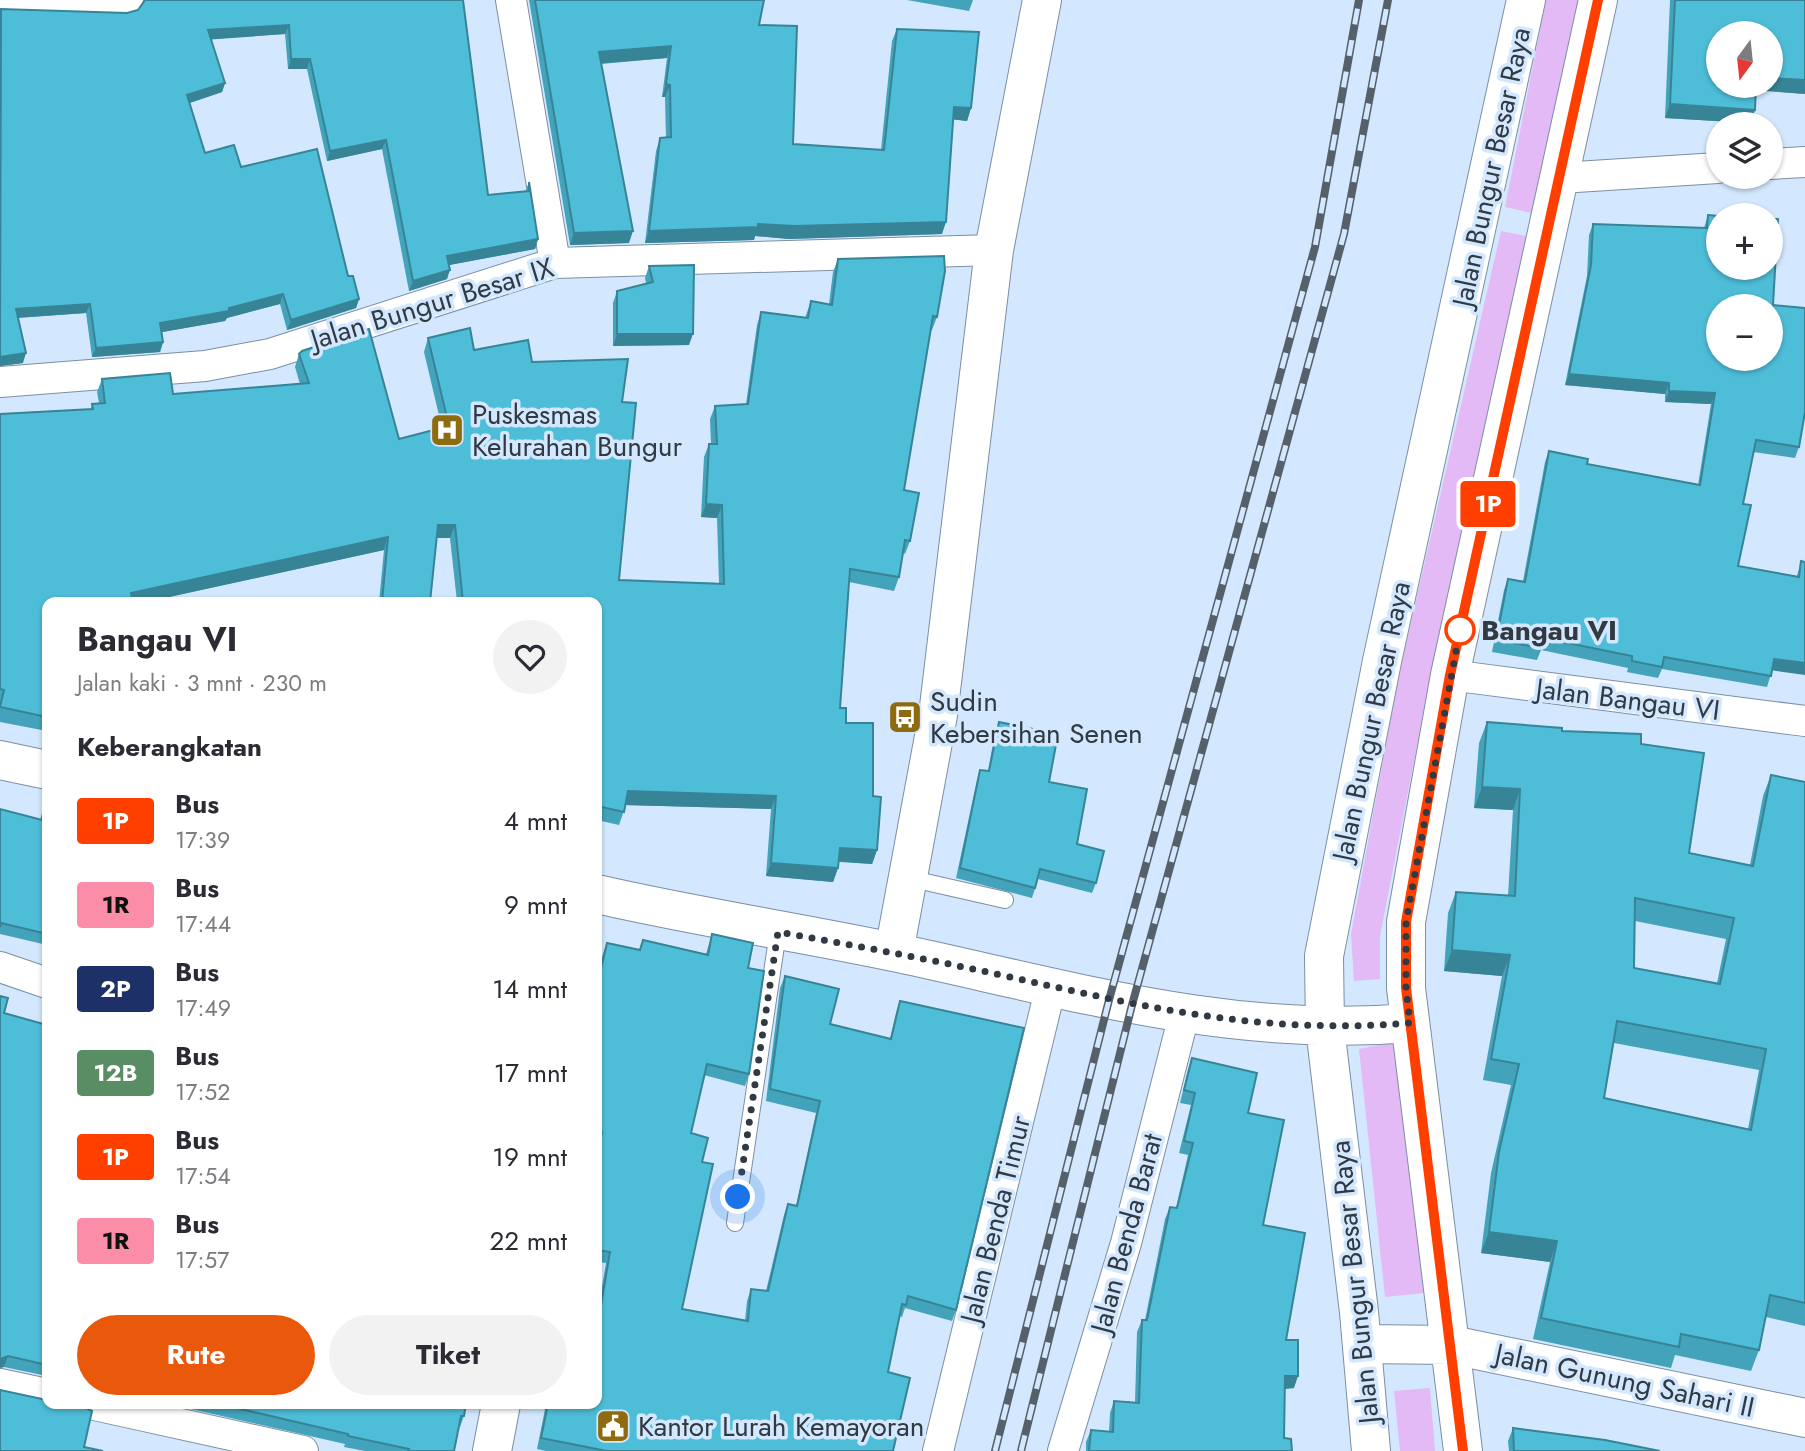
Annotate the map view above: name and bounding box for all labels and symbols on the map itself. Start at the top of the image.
north arrow [1706,21,1783,98]
street label: Jalan Bungur Besar Raya [1441,24,1541,314]
street label: Jalan Bungur Besar IX [302,247,559,361]
place label: Puskesmas Kelurahan Bungur [472,394,683,467]
hospital icon: Puskesmas Kelurahan Bungur [428,411,466,449]
line badge: 1P [1456,481,1520,527]
street label: Jalan Bungur Besar Raya [1321,578,1421,868]
place label: Bangau VI [1481,610,1617,651]
marker: Bangau VI [1445,615,1475,645]
street label: Jalan Bangau VI [1530,667,1722,731]
place label: Sudin Kebersihan Senen [930,681,1143,754]
bus stop icon: Sudin Kebersihan Senen [886,698,924,736]
street label: Jalan Benda Timur [949,1111,1041,1331]
street label: Jalan Benda Barat [1079,1129,1173,1341]
street label: Jalan Bungur Besar Raya [1319,1138,1390,1430]
your location [720,1179,755,1214]
street label: Jalan Gunung Sahari II [1488,1332,1758,1428]
place label: Kantor Lurah Kemayoran [638,1406,924,1447]
public building icon: Kantor Lurah Kemayoran [594,1407,632,1445]

